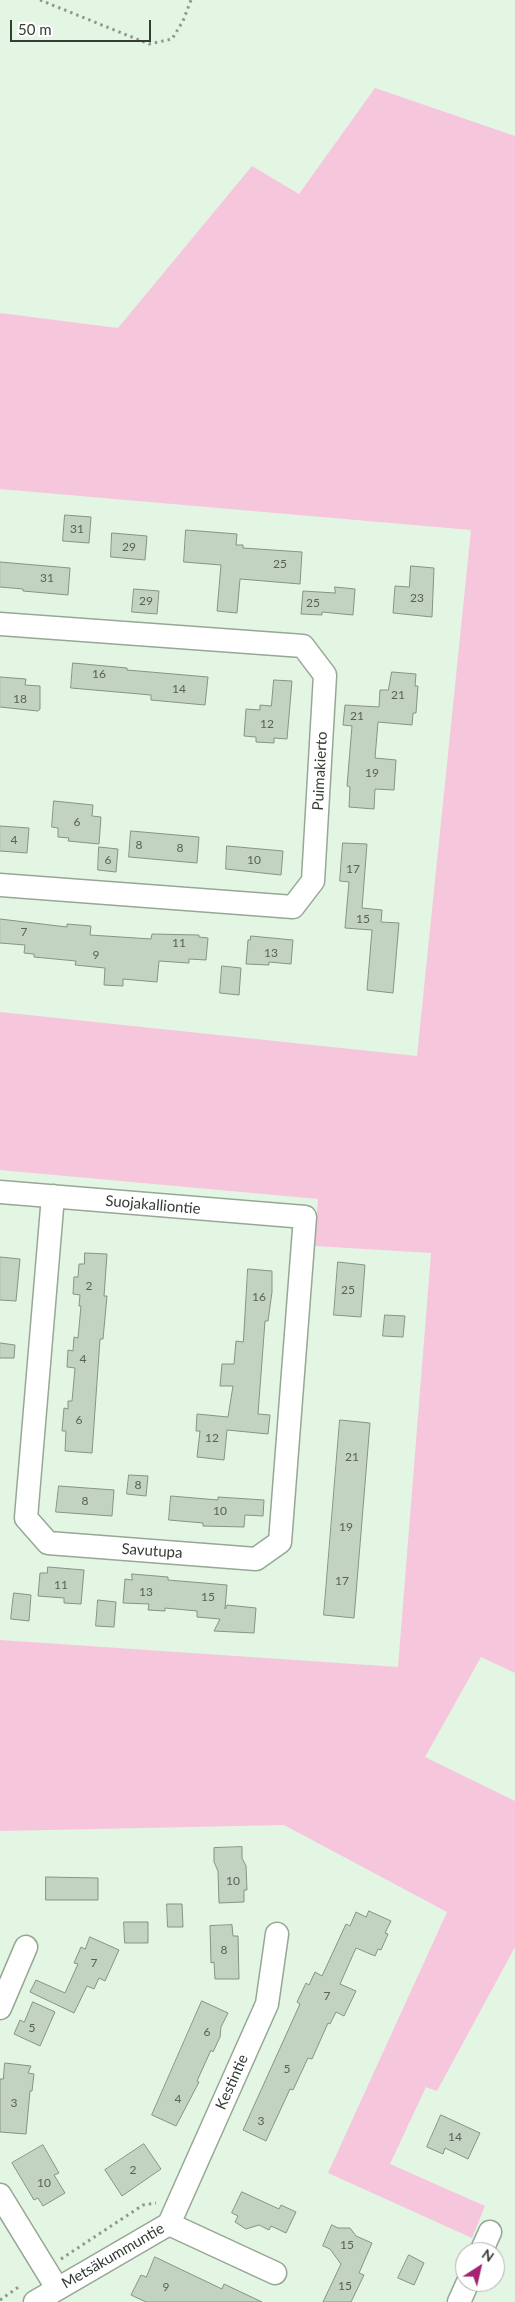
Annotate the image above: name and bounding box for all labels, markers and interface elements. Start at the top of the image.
scale bar [12,10,154,42]
text: 50 m [18,20,52,38]
house number: 31 [70,522,84,536]
house number: 29 [122,540,136,554]
house number: 25 [273,557,287,571]
house number: 31 [40,571,54,585]
house number: 23 [410,591,424,605]
house number: 29 [139,594,153,608]
house number: 25 [306,596,320,610]
house number: 16 [92,667,106,681]
house number: 14 [172,682,186,696]
house number: 21 [391,688,405,702]
house number: 18 [13,692,27,706]
house number: 21 [350,709,364,723]
house number: 12 [260,717,274,731]
street label: Puimakierto [309,731,331,811]
house number: 19 [365,766,379,780]
house number: 6 [74,815,80,829]
house number: 4 [11,833,17,847]
house number: 8 [136,838,142,852]
house number: 8 [177,841,183,855]
house number: 6 [105,853,111,867]
house number: 10 [247,853,261,867]
house number: 17 [346,862,360,876]
house number: 15 [356,912,370,926]
house number: 7 [21,925,27,939]
house number: 11 [172,936,186,950]
house number: 13 [264,946,278,960]
house number: 9 [93,948,99,962]
street label: Suojakalliontie [105,1192,201,1218]
house number: 2 [86,1279,92,1293]
house number: 25 [341,1283,355,1297]
house number: 16 [252,1290,266,1304]
house number: 4 [80,1352,86,1366]
house number: 6 [76,1413,82,1427]
house number: 12 [205,1431,219,1445]
house number: 21 [345,1450,359,1464]
house number: 8 [135,1478,141,1492]
house number: 8 [82,1494,88,1508]
house number: 10 [213,1504,227,1518]
house number: 19 [339,1520,353,1534]
street label: Savutupa [121,1540,183,1562]
house number: 17 [335,1574,349,1588]
house number: 11 [54,1578,68,1592]
house number: 13 [139,1585,153,1599]
house number: 15 [201,1590,215,1604]
house number: 10 [226,1874,240,1888]
house number: 8 [221,1943,227,1957]
house number: 7 [91,1956,97,1970]
house number: 7 [324,1989,330,2003]
house number: 5 [29,2021,35,2035]
house number: 6 [204,2025,210,2039]
street label: Kestintie [212,2052,252,2112]
house number: 5 [284,2062,290,2076]
house number: 4 [175,2092,181,2106]
house number: 3 [11,2096,17,2110]
house number: 3 [258,2114,264,2128]
house number: 14 [448,2130,462,2144]
house number: 2 [130,2163,136,2177]
house number: 10 [37,2176,51,2190]
street label: Metsäkummuntie [59,2219,167,2293]
house number: 15 [340,2238,354,2252]
north arrow [455,2242,505,2292]
text: N [479,2245,498,2265]
house number: 15 [338,2279,352,2293]
house number: 9 [163,2280,169,2294]

